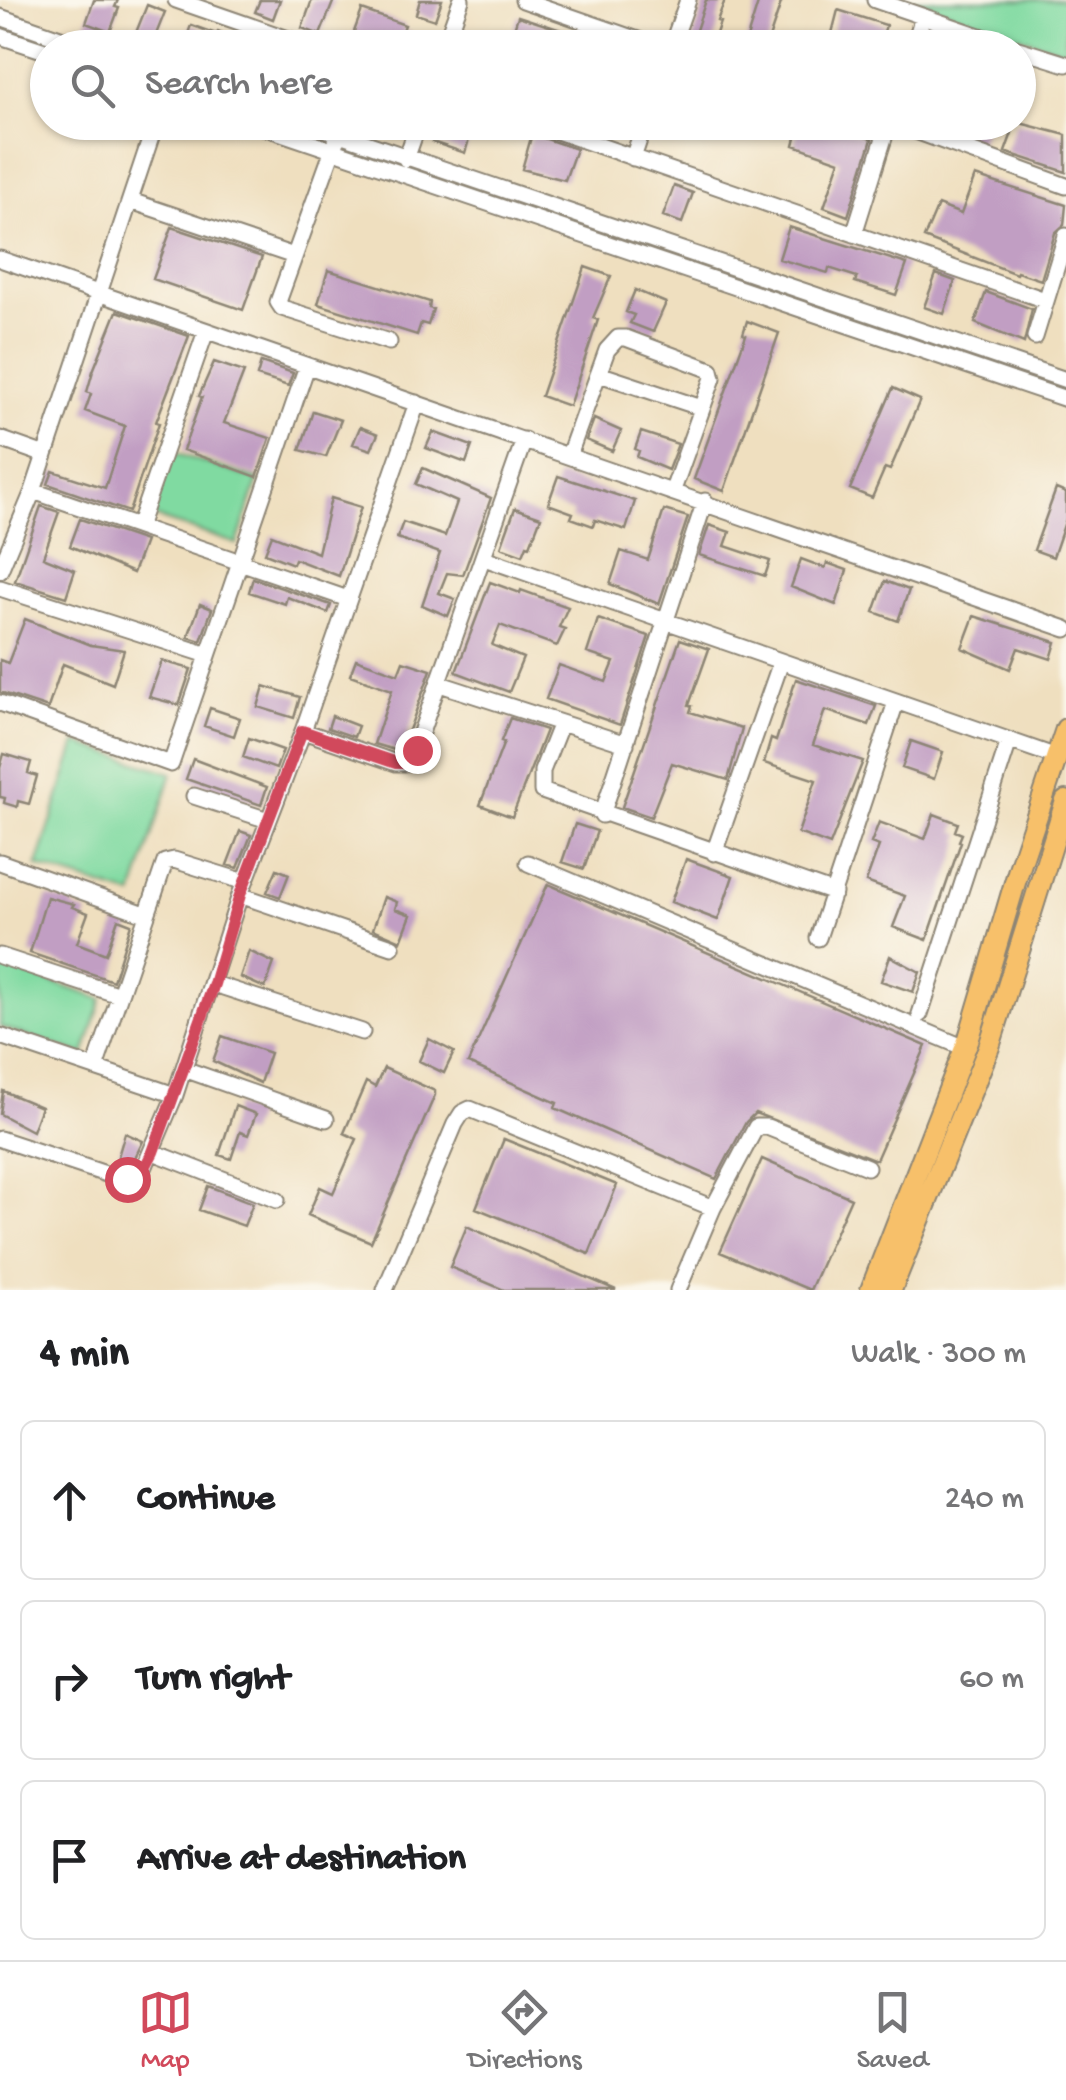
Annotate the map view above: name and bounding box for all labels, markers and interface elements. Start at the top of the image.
search box [30,30,1036,140]
icon: search [65,58,120,113]
text: Search here [145,63,332,107]
route end [395,728,441,774]
route start [105,1157,151,1203]
text: 4 min [40,1331,129,1380]
text: Walk · 300 m [851,1336,1026,1374]
icon: ahead [42,1473,97,1528]
text: Continue [137,1478,275,1522]
text: 240 m [945,1481,1024,1519]
icon: right [42,1653,97,1708]
text: Turn right [137,1658,289,1702]
text: 60 m [959,1661,1024,1699]
icon: arrive [42,1833,97,1888]
text: Arrive at destination [137,1838,466,1882]
tab: Map [138,1985,193,2078]
tab: Directions [468,1985,582,2078]
tab: Saved [857,1985,928,2078]

